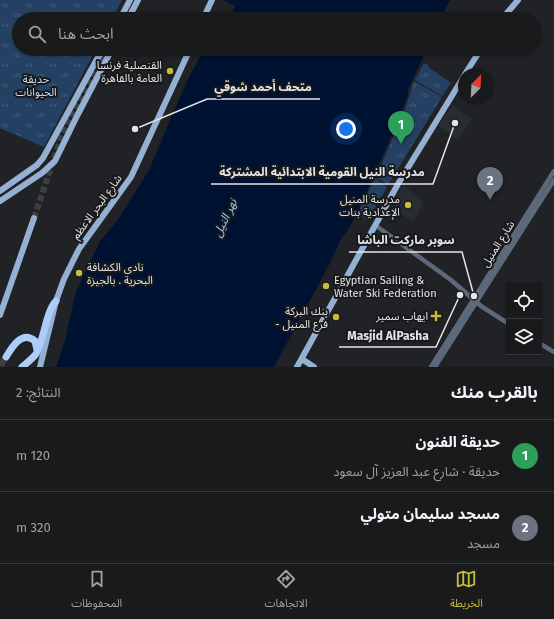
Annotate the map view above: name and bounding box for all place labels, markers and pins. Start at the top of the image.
place label: القنصلية فرنسا العامة بالقاهرة [97,59,162,85]
marker: القنصلية فرنسا العامة بالقاهرة [165,66,175,76]
callout: متحف أحمد شوقي [207,75,320,99]
pin: 1 [388,111,414,144]
callout: مدرسة النيل القومية الابتدائية المشتركة [211,160,433,184]
pin: 2 [477,167,503,200]
place label: مدرسة المنيل الإعدادية بنات [339,193,400,220]
marker: مدرسة المنيل الإعدادية بنات [403,200,413,210]
callout: سوبر ماركت الباشا [349,228,462,252]
place label: نادى الكشافة البحرية . بالجيزة [87,261,153,287]
marker: نادى الكشافة البحرية . بالجيزة [74,268,84,278]
place label: Egyptian Sailing & Water Ski Federation [334,274,437,300]
marker: Egyptian Sailing & Water Ski Federation [321,281,331,291]
place label: بنك البركة - فرع المنيل [275,305,328,332]
place label: ايهاب سمير [375,310,428,323]
marker: ايهاب سمير [431,311,441,321]
marker: بنك البركة - فرع المنيل [331,312,341,322]
callout: Masjid AlPasha [339,323,436,347]

